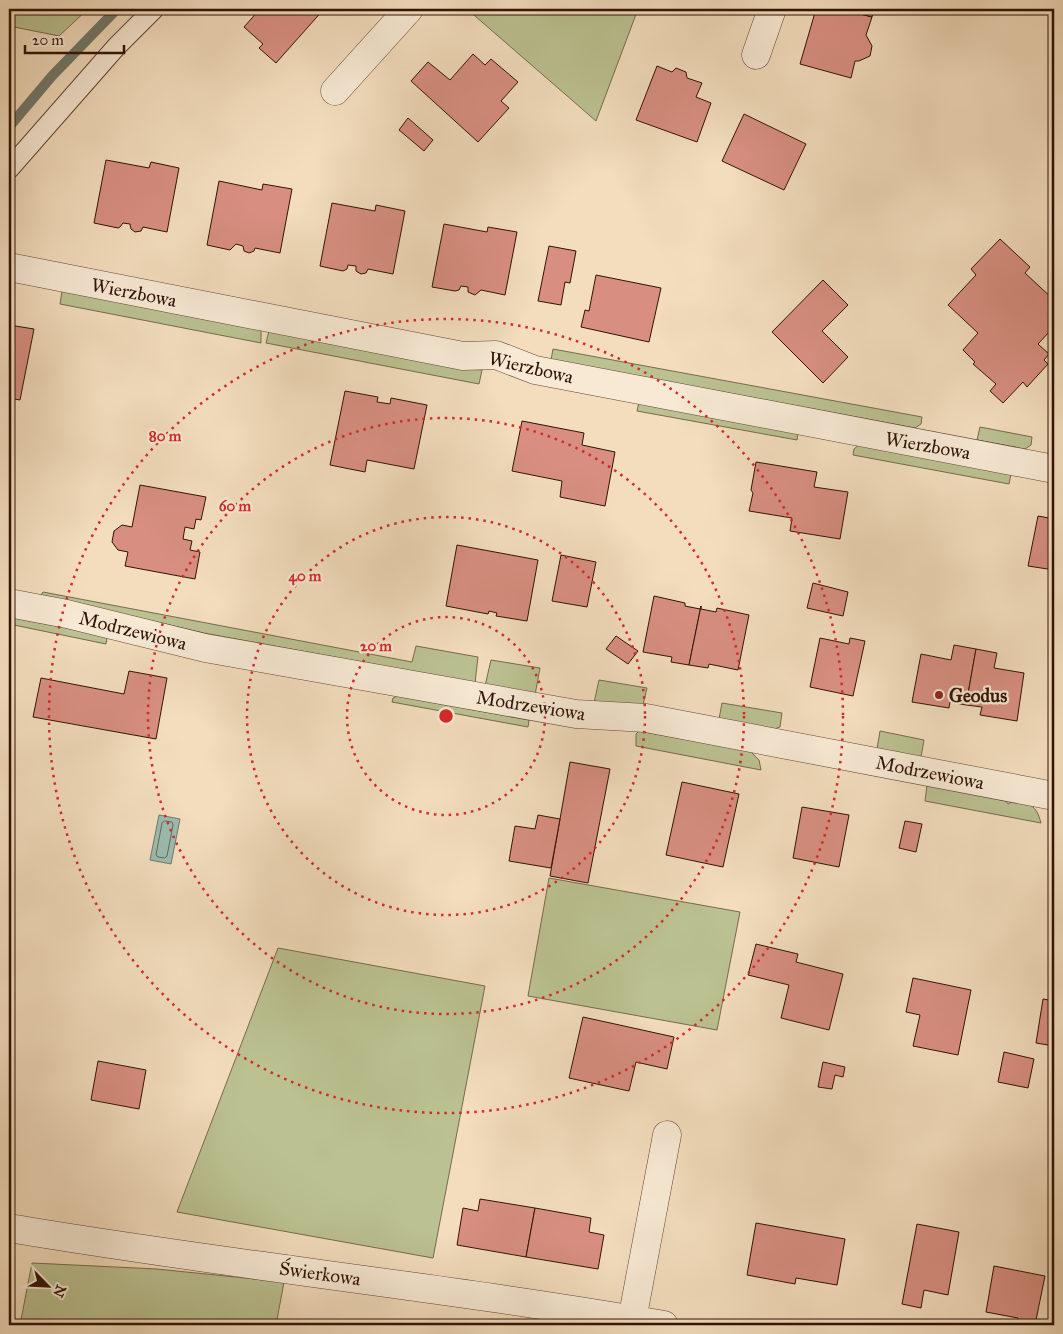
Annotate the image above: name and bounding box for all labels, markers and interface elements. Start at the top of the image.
scale bar [25,22,124,54]
text: 20 m [32,31,64,49]
street label: Wierzbowa [89,273,179,312]
street label: Wierzbowa [486,347,576,389]
text: 80 m [149,427,182,445]
street label: Wierzbowa [883,427,973,464]
text: 60 m [219,497,252,515]
text: 40 m [289,567,322,586]
street label: Modrzewiowa [77,606,190,655]
text: 20 m [360,637,392,655]
place label: Geodus [949,684,1007,707]
street label: Modrzewiowa [475,686,588,726]
marker: Geodus [933,689,945,701]
centre of rings [437,707,455,725]
street label: Modrzewiowa [874,751,987,794]
street label: Świerkowa [278,1255,363,1291]
north arrow [22,1262,72,1312]
text: N [49,1282,70,1300]

